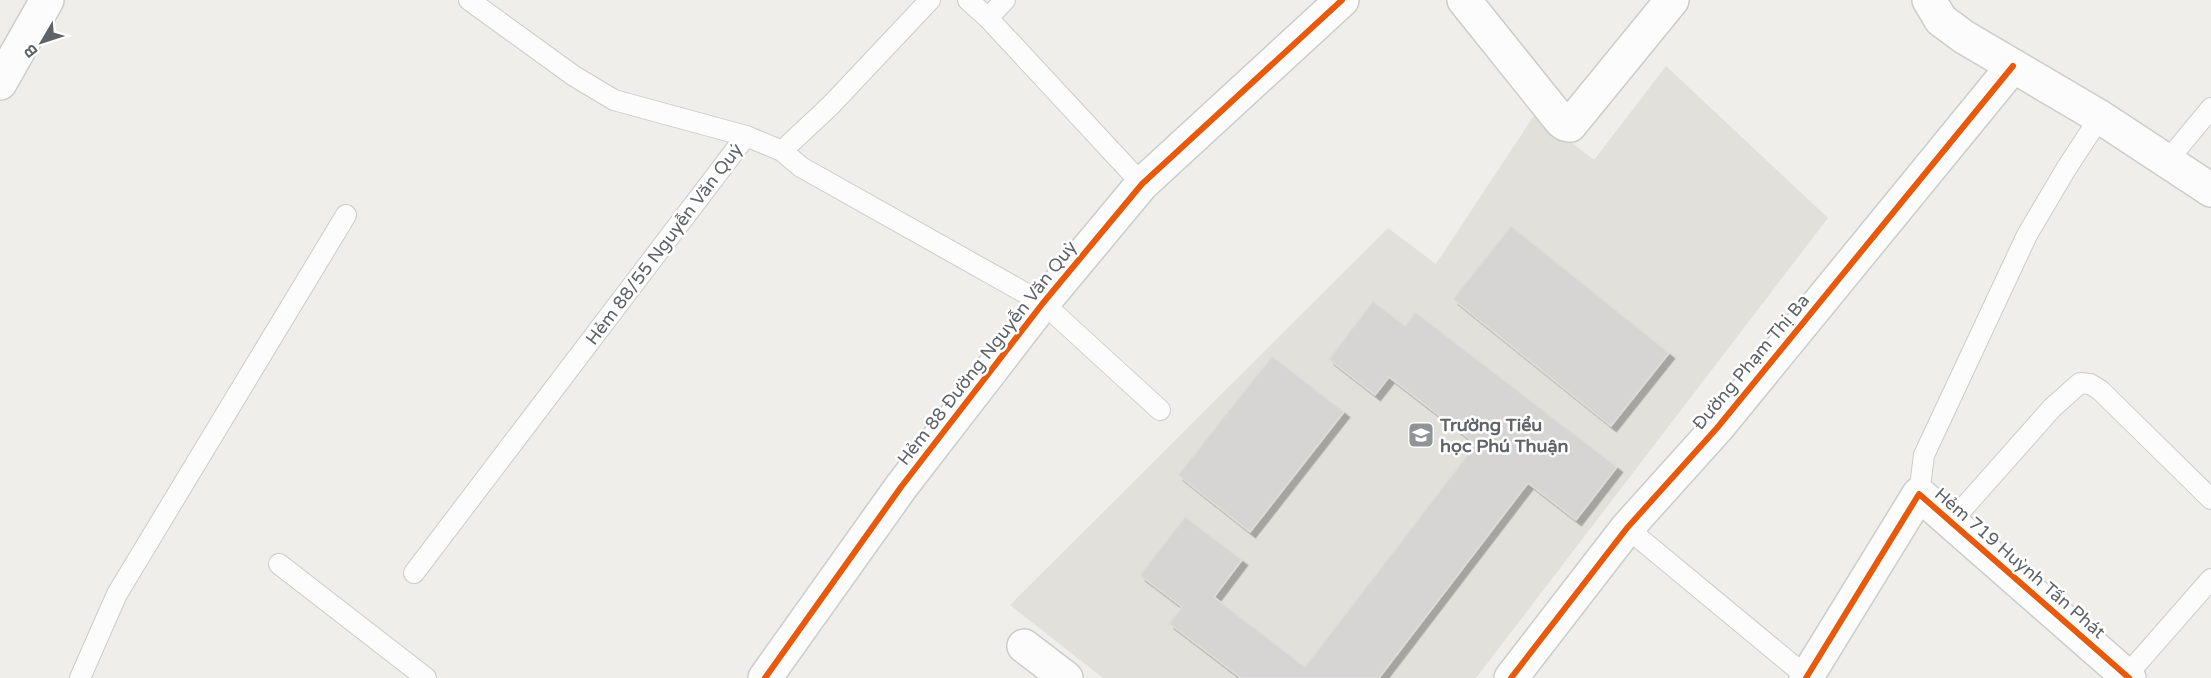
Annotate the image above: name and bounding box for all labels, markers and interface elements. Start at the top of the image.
north arrow [12,12,72,72]
text: B [20,40,42,61]
street label: Hẻm 88/55 Nguyễn Văn Quý [581,139,747,349]
street label: Hẻm 88 Đường Nguyễn Văn Quỳ [893,236,1082,470]
street label: Đường Phạm Thị Ba [1688,290,1814,434]
place label: Trường Tiểu học Phú Thuận [1439,414,1568,457]
school or university icon: Trường Tiểu học Phú Thuận [1406,420,1436,450]
street label: Hẻm 719 Huỳnh Tấn Phát [1930,483,2110,643]

